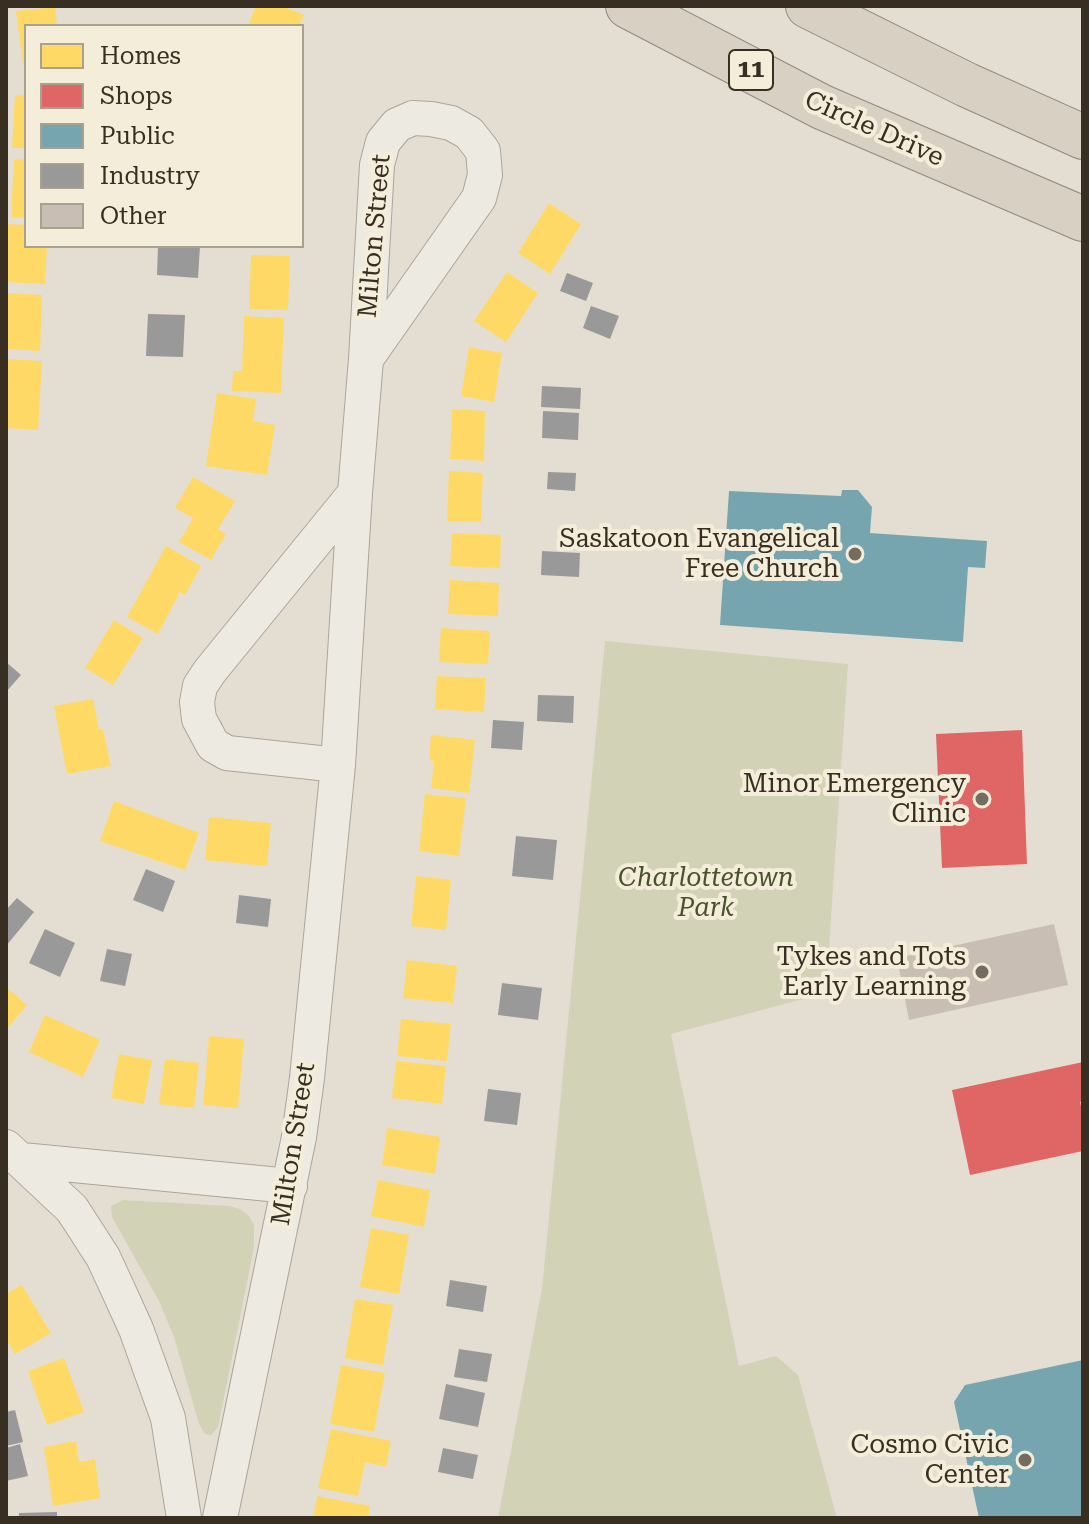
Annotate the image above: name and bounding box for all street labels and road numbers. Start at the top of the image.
road number: 11 [729,50,773,90]
street label: Circle Drive [800,84,948,174]
street label: Milton Street [352,153,398,319]
street label: Milton Street [266,1060,322,1228]

